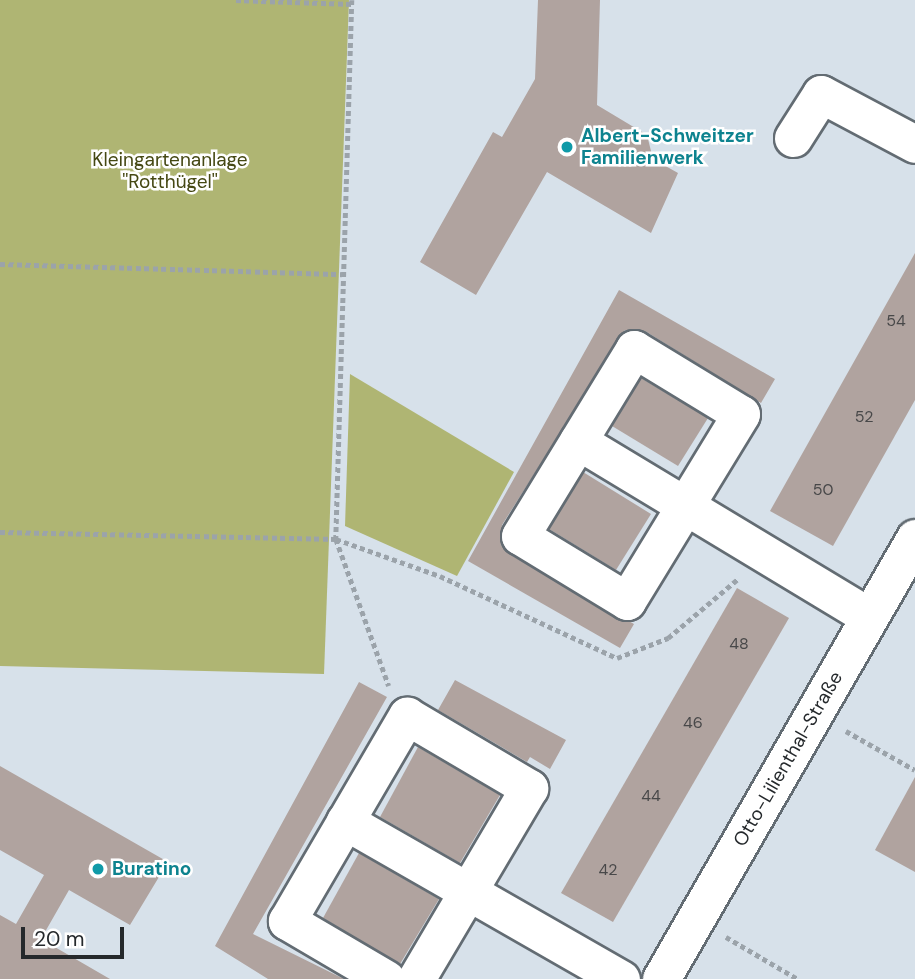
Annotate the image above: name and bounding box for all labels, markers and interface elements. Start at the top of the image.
place label: Albert-Schweitzer Familienwerk [581,125,754,169]
marker: Albert-Schweitzer Familienwerk [559,139,575,155]
park label: Kleingartenanlage ''Rotthügel'' [92,149,248,193]
house number: 54 [886,311,906,331]
house number: 52 [855,407,873,427]
house number: 50 [813,480,833,500]
house number: 48 [729,634,749,654]
street label: Otto-Lilienthal-Straße [729,668,847,850]
house number: 46 [683,713,703,733]
house number: 44 [641,786,661,806]
place label: Buratino [112,858,191,880]
house number: 42 [599,860,617,880]
marker: Buratino [90,861,106,877]
scale bar [24,912,128,956]
text: 20 m [34,925,85,953]

